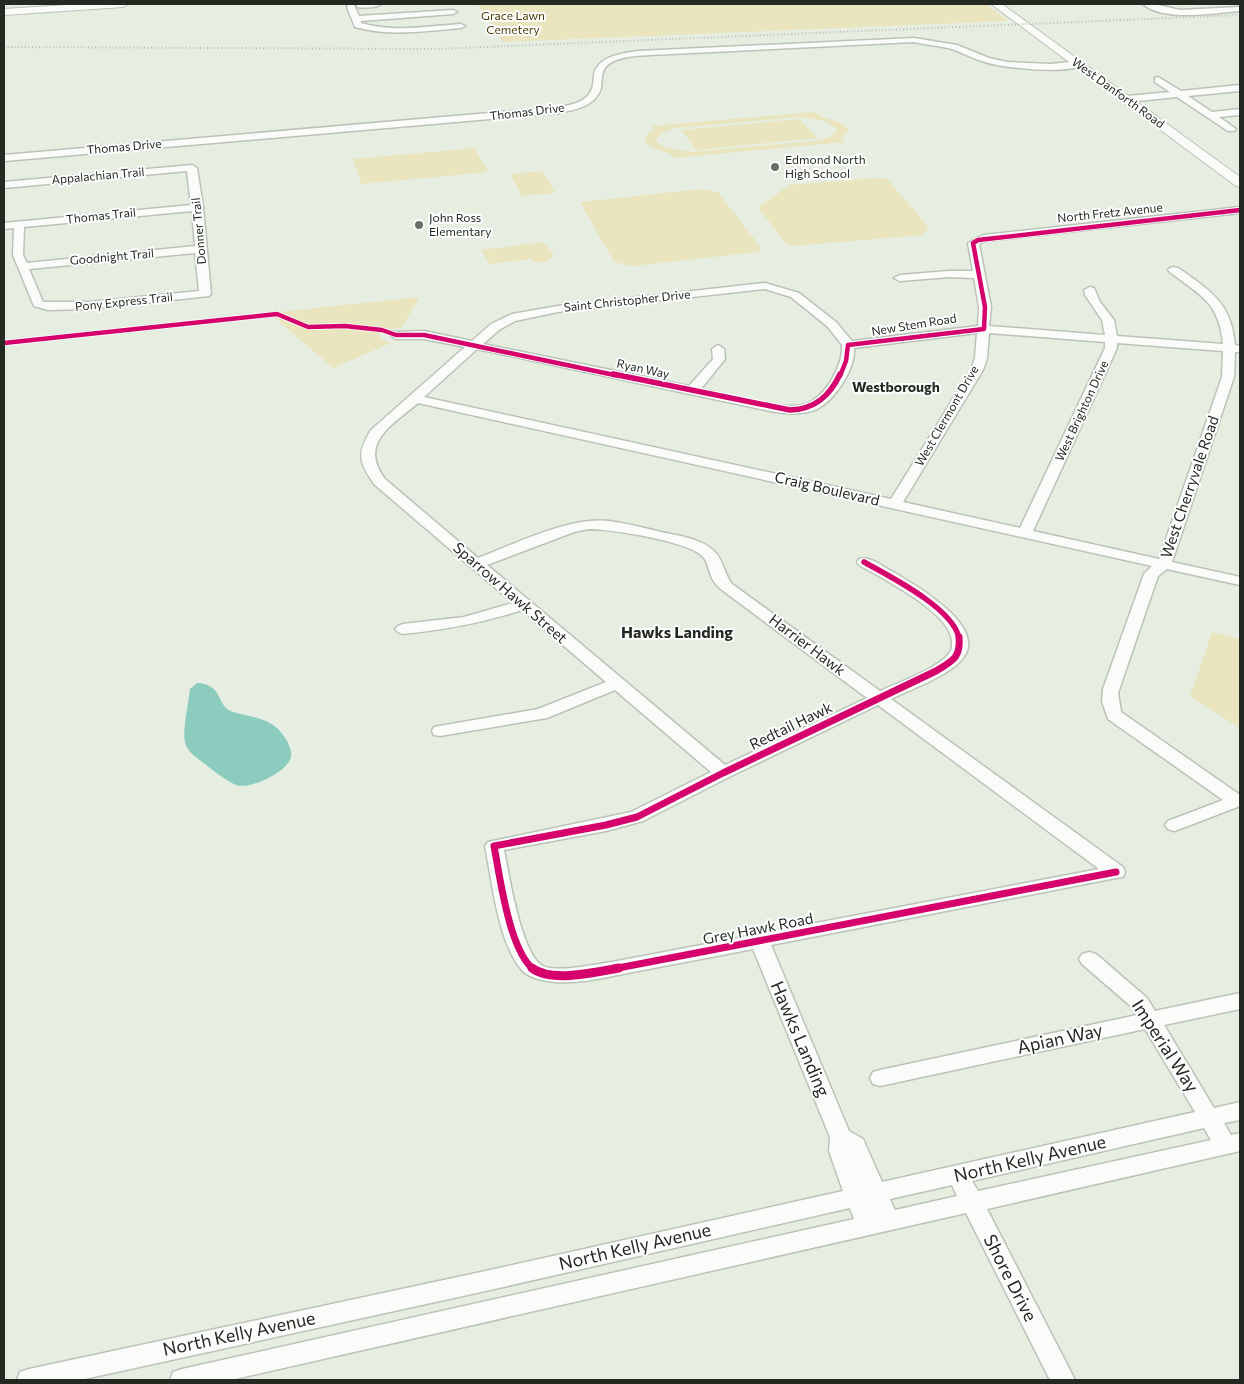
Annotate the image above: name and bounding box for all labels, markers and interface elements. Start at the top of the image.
park label: Grace Lawn Cemetery [481,8,545,36]
street label: West Danforth Road [1070,54,1168,130]
street label: Thomas Drive [489,99,565,123]
street label: Thomas Drive [86,136,162,156]
place label: Edmond North High School [785,152,866,180]
marker: Edmond North High School [769,161,781,173]
street label: Appalachian Trail [51,164,145,186]
street label: Donner Trail [188,197,208,265]
street label: North Fretz Avenue [1057,200,1163,224]
street label: Thomas Trail [65,204,136,226]
place label: John Ross Elementary [429,210,491,238]
marker: John Ross Elementary [413,219,425,231]
street label: Goodnight Trail [69,245,155,267]
street label: Saint Christopher Drive [563,286,691,314]
street label: Pony Express Trail [74,289,173,313]
street label: New Stem Road [870,310,957,338]
street label: Ryan Way [616,356,671,380]
street label: West Brighton Drive [1052,358,1111,463]
street label: West Clermont Drive [912,363,981,468]
district label: Westborough [852,378,940,395]
street label: West Cherryvale Road [1156,413,1222,560]
street label: Craig Boulevard [773,467,881,509]
street label: Sparrow Hawk Street [450,538,571,647]
street label: Harrier Hawk [766,610,849,679]
district label: Hawks Landing [621,622,733,641]
street label: Redtail Hawk [746,697,835,753]
street label: Grey Hawk Road [701,908,815,948]
street label: Hawks Landing [767,977,835,1100]
street label: Imperial Way [1128,995,1204,1096]
street label: Apian Way [1015,1018,1105,1058]
street label: North Kelly Avenue [952,1130,1108,1186]
street label: North Kelly Avenue [557,1218,713,1274]
street label: Shore Drive [980,1230,1042,1325]
street label: North Kelly Avenue [160,1306,317,1360]

